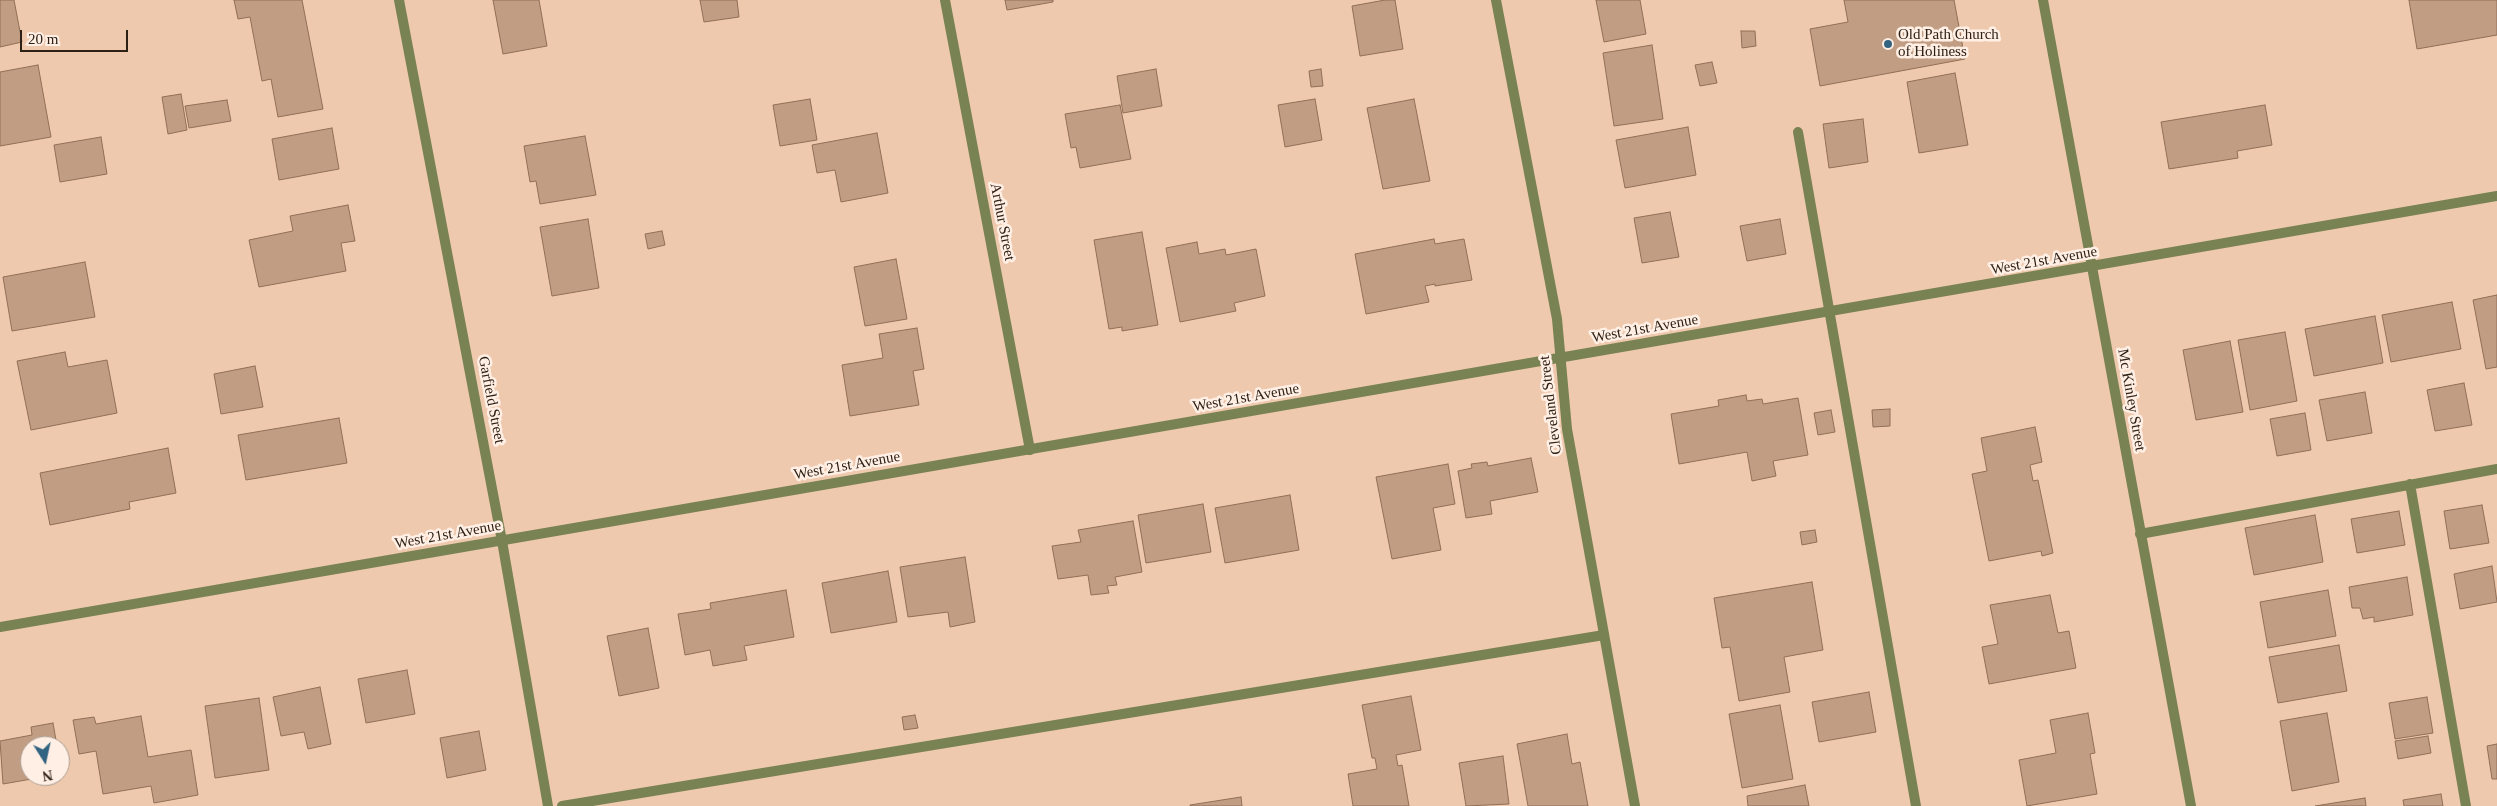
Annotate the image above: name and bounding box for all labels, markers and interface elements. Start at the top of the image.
scale bar [22,20,130,52]
place label: Old Path Church of Holiness [1898,26,1999,61]
text: 20 m [28,31,58,47]
marker: Old Path Church of Holiness [1882,38,1894,50]
street label: Arthur Street [986,182,1018,262]
street label: West 21st Avenue [1989,243,2099,279]
street label: West 21st Avenue [1590,311,1700,347]
street label: Mc Kinley Street [2113,348,2149,452]
street label: Cleveland Street [1536,354,1566,456]
street label: Garfield Street [474,355,508,445]
street label: West 21st Avenue [1191,380,1301,416]
street label: West 21st Avenue [792,448,902,484]
street label: West 21st Avenue [393,517,503,553]
north arrow [20,736,70,786]
text: N [41,767,54,784]

